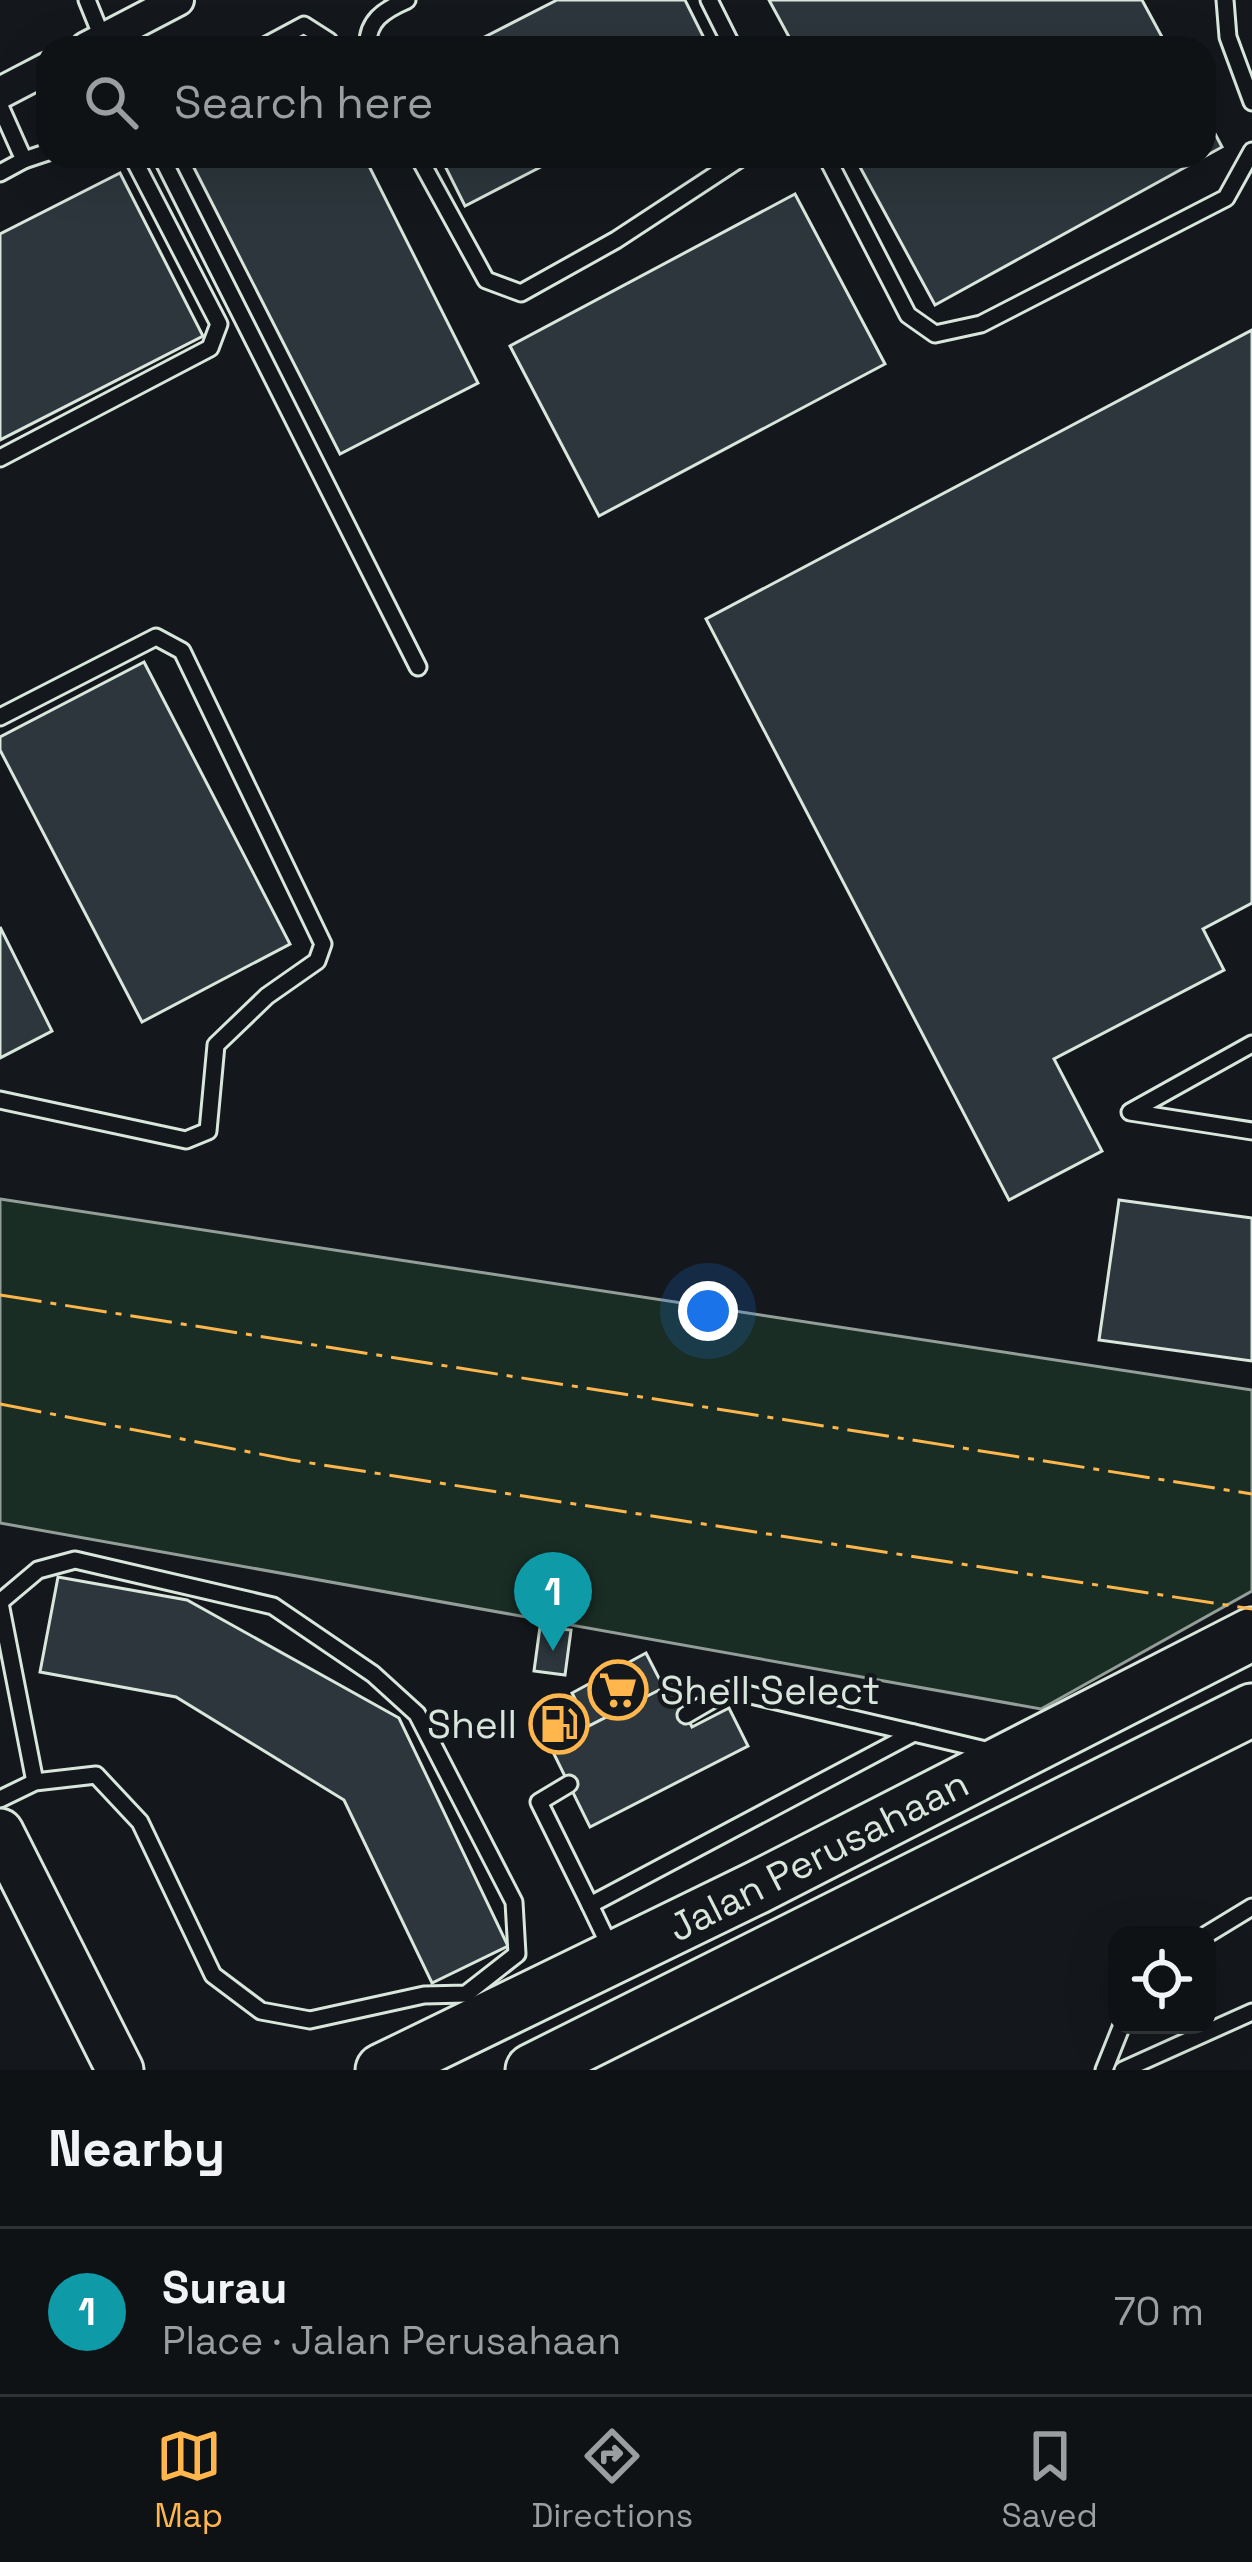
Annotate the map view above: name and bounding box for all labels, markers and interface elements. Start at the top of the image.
search box [36,36,1216,168]
icon: search [78,69,144,135]
text: Search here [174,74,433,131]
your location [678,1281,738,1341]
pin: 1 [514,1552,592,1651]
supermarket icon: Shell Select [587,1659,649,1721]
place label: Shell Select [660,1666,880,1715]
fuel station icon: Shell [528,1693,590,1755]
place label: Shell [427,1700,517,1749]
street label: Jalan Perusahaan [660,1759,977,1952]
map controls [1108,1926,1216,2034]
button: locate [1108,1926,1216,2034]
text: Nearby [48,2116,225,2181]
text: Surau [162,2259,287,2316]
text: 1 [78,2287,96,2336]
text: 70 m [1114,2287,1204,2336]
text: Place · Jalan Perusahaan [162,2316,621,2365]
tab: Map [154,2423,223,2537]
tab: Directions [531,2423,693,2537]
tab: Saved [1002,2423,1098,2537]

